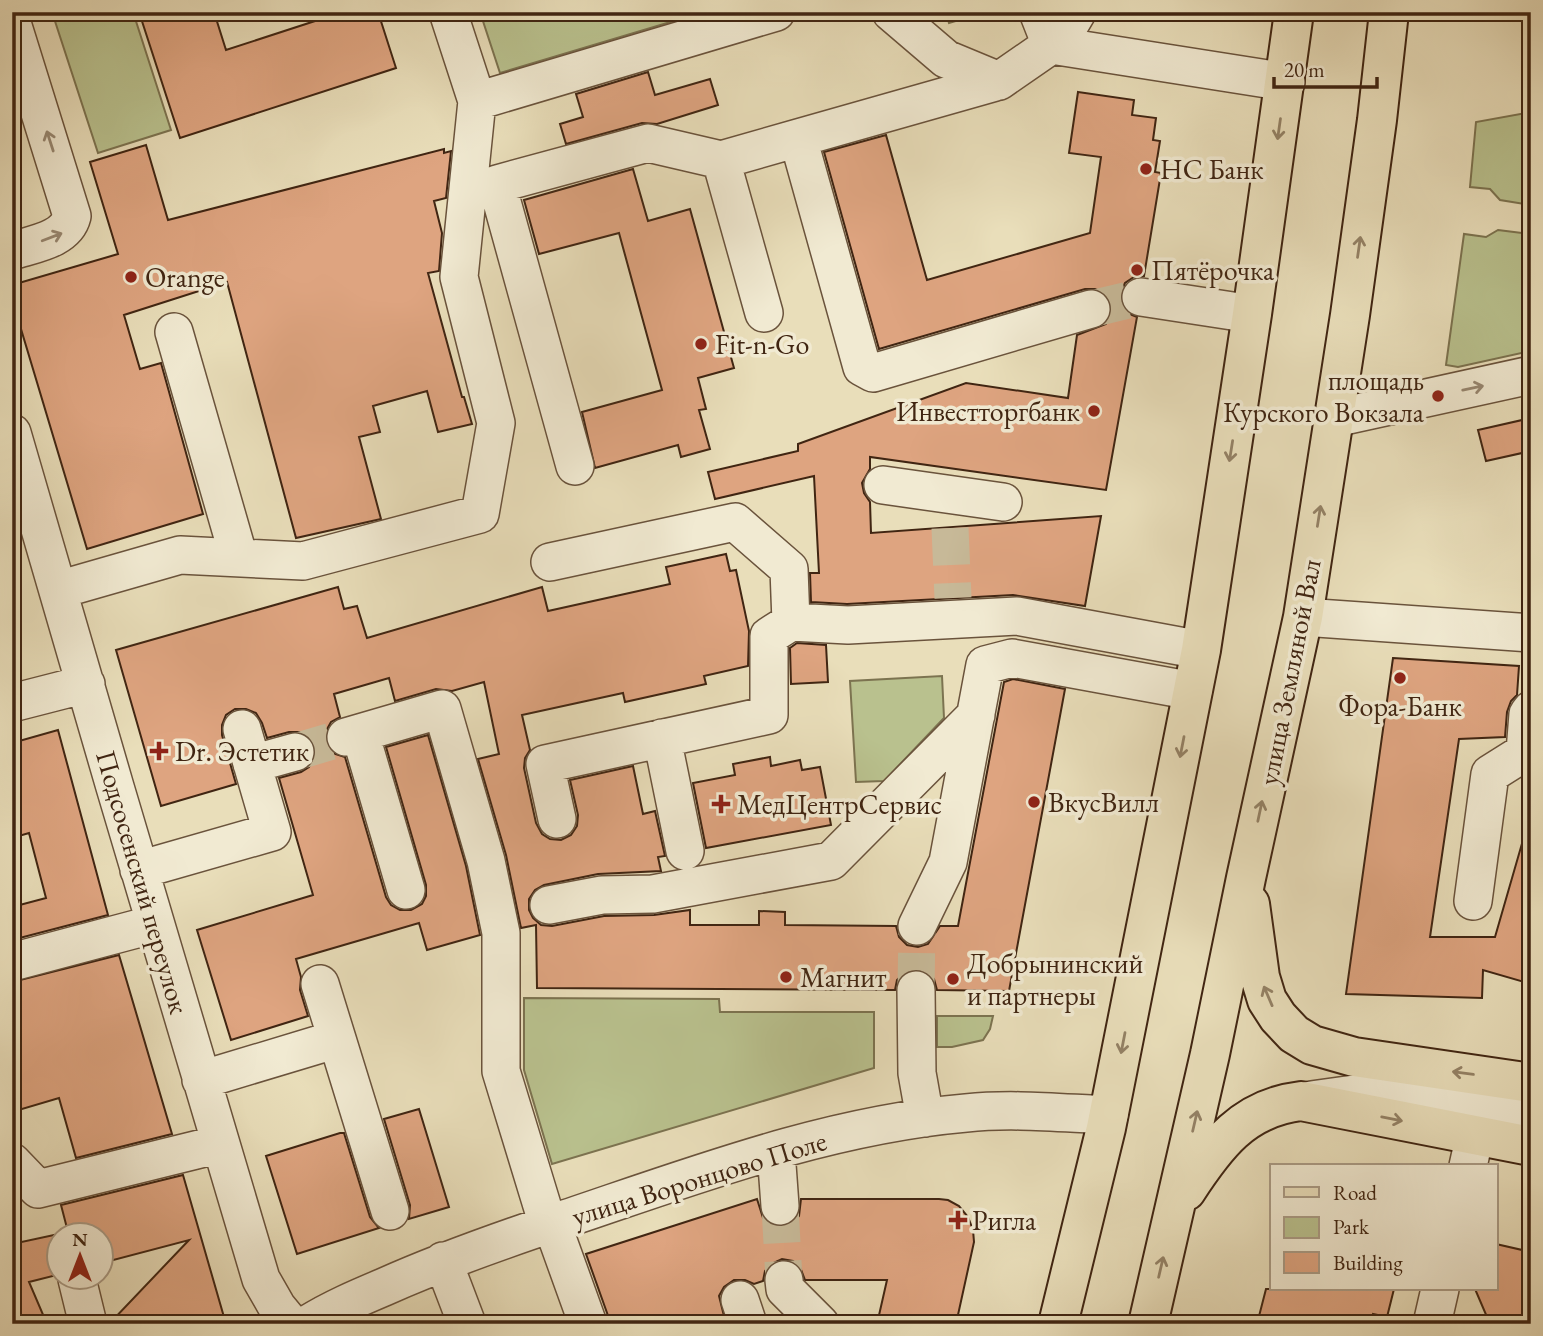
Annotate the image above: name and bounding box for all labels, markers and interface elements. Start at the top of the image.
scale bar [1274,46,1377,90]
text: 20 m [1284,56,1325,83]
one-way arrow [1272,117,1285,139]
one-way arrow [43,130,56,152]
place label: НС Банк [1160,151,1264,187]
marker: НС Банк [1138,161,1154,177]
one-way arrow [40,229,62,242]
one-way arrow [1353,237,1366,259]
place label: Пятёрочка [1151,252,1275,288]
place label: Orange [145,259,225,295]
marker: Пятёрочка [1129,262,1145,278]
marker: Orange [123,269,139,285]
place label: Fit-n-Go [715,326,809,362]
marker: Fit-n-Go [693,336,709,352]
place label: площадь Курского Вокзала [1223,362,1425,430]
one-way arrow [1461,380,1484,394]
marker: площадь Курского Вокзала [1430,388,1446,404]
place label: Инвестторгбанк [896,393,1080,429]
marker: Инвестторгбанк [1086,403,1102,419]
one-way arrow [1225,439,1238,461]
one-way arrow [1313,505,1326,528]
street label: улица Земляной Вал [1249,556,1329,788]
marker: Фора-Банк [1392,670,1408,686]
place label: Фора-Банк [1338,688,1462,724]
place label: Dr. Эстетик [175,733,309,769]
one-way arrow [1175,735,1188,758]
marker: Dr. Эстетик [149,741,169,761]
street label: Подсосенский переулок [88,746,198,1018]
place label: ВкусВилл [1048,784,1159,820]
place label: МедЦентрСервис [737,786,942,822]
marker: МедЦентрСервис [711,794,731,814]
marker: ВкусВилл [1026,794,1042,810]
one-way arrow [1254,800,1268,823]
place label: Добрынинский и партнеры [967,945,1144,1013]
place label: Магнит [800,959,887,995]
marker: Магнит [778,969,794,985]
marker: Добрынинский и партнеры [945,971,961,987]
one-way arrow [1260,986,1273,1007]
one-way arrow [1116,1031,1129,1054]
one-way arrow [1452,1066,1475,1079]
one-way arrow [1189,1110,1202,1133]
one-way arrow [1380,1113,1403,1126]
street label: улица Воронцово Поле [567,1122,831,1234]
legend [1270,1164,1498,1290]
text: Road [1333,1179,1377,1206]
place label: Ригла [972,1202,1037,1238]
marker: Ригла [950,1212,966,1228]
text: Park [1333,1213,1370,1240]
north arrow [46,1220,116,1290]
text: N [72,1227,88,1252]
text: Building [1333,1249,1403,1276]
one-way arrow [1155,1256,1168,1279]

